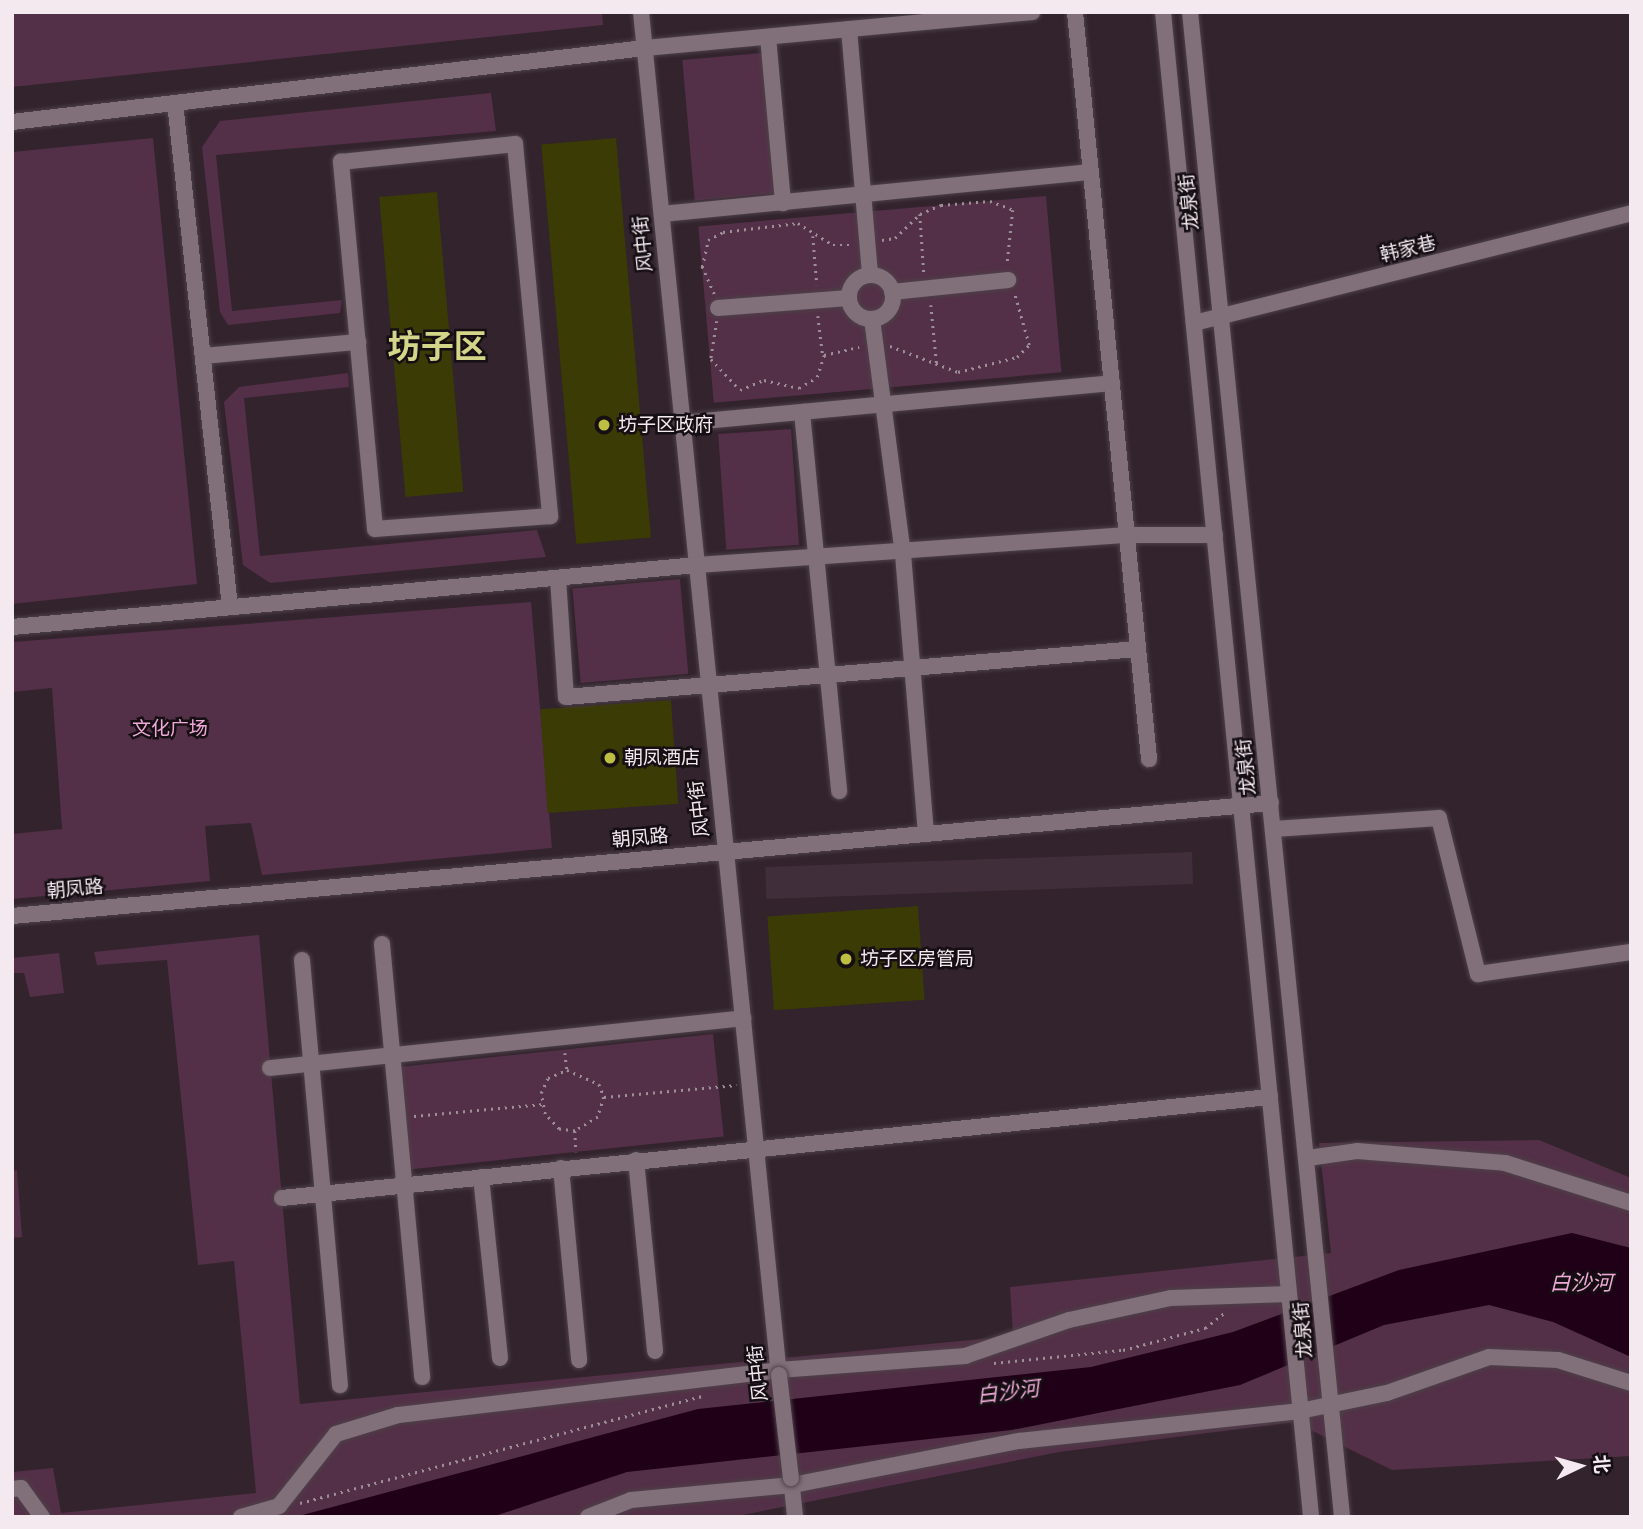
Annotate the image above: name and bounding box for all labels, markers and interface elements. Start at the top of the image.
street label: 龙泉街 [1175,172,1203,232]
street label: 风中街 [629,214,657,274]
street label: 韩家巷 [1378,231,1438,267]
district label: 坊子区 [388,328,486,368]
place label: 坊子区政府 [618,414,713,436]
marker: 坊子区政府 [596,417,612,433]
park label: 文化广场 [132,718,208,740]
street label: 龙泉街 [1232,737,1260,797]
place label: 朝凤酒店 [624,747,700,769]
marker: 朝凤酒店 [602,750,618,766]
street label: 风中街 [684,779,714,839]
street label: 朝凤路 [611,824,669,852]
street label: 朝凤路 [46,875,104,903]
place label: 坊子区房管局 [860,948,974,970]
marker: 坊子区房管局 [838,951,854,967]
water label: 白沙河 [1550,1270,1612,1296]
street label: 龙泉街 [1289,1301,1317,1359]
street label: 风中街 [744,1343,772,1403]
water label: 白沙河 [975,1376,1041,1408]
north arrow [1545,1431,1615,1501]
text: 北 [1589,1454,1614,1475]

